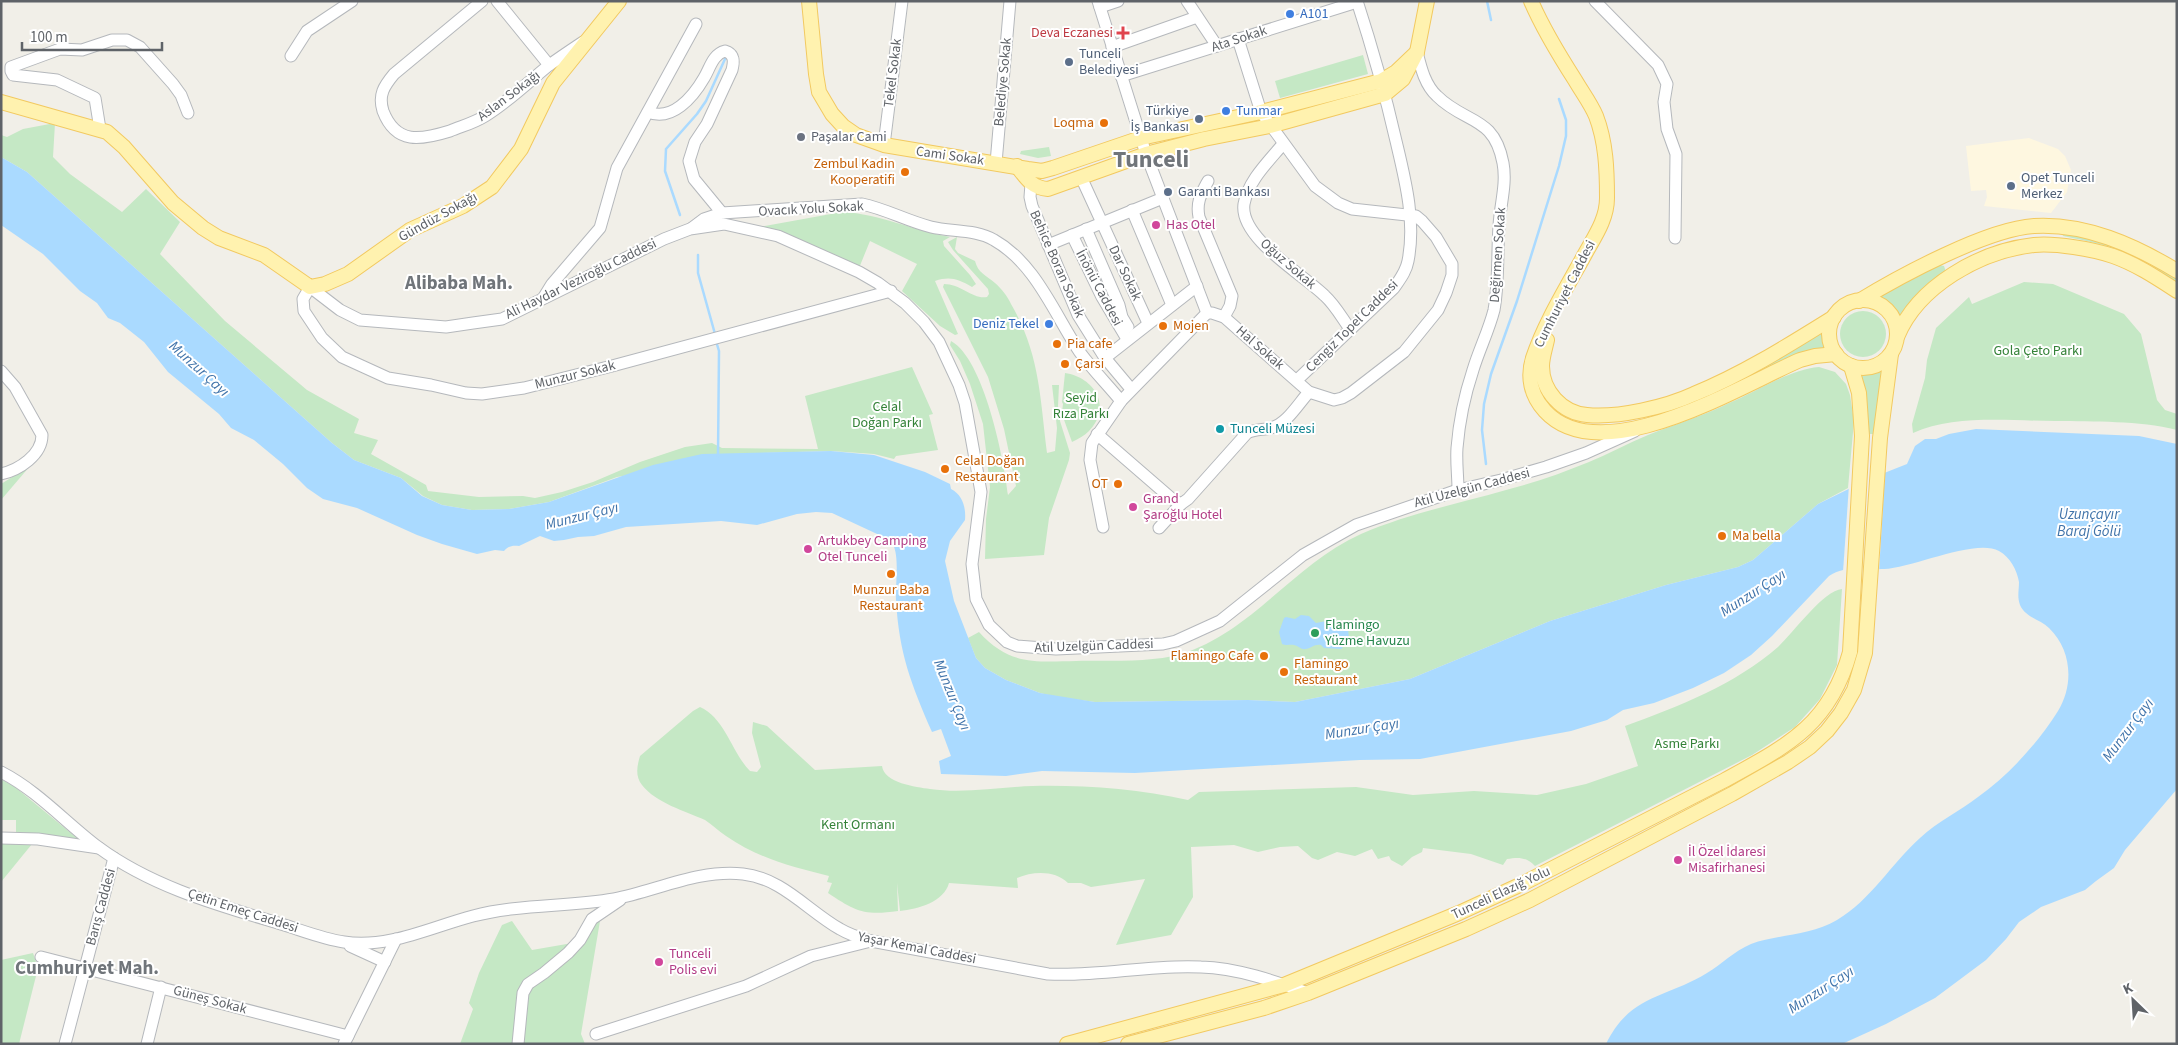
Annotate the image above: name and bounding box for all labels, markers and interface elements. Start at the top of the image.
place label: A101 [1300,4,1329,24]
marker: A101 [1284,8,1296,20]
scale bar [22,20,162,52]
street label: Ata Sokak [1209,21,1270,57]
place label: Deva Eczanesi [1031,23,1113,43]
text: 100 m [30,27,68,48]
marker: Deva Eczanesi [1117,27,1129,39]
street label: Tekel Sokak [879,37,907,109]
street label: Belediye Sokak [989,37,1017,127]
place label: Tunceli Belediyesi [1079,44,1139,80]
marker: Tunceli Belediyesi [1063,56,1075,68]
street label: Aslan Sokağı [473,66,545,126]
place label: Türkiye İş Bankası [1131,101,1189,137]
place label: Tunmar [1236,101,1282,121]
marker: Tunmar [1220,105,1232,117]
place label: Loqma [1053,113,1094,133]
marker: Türkiye İş Bankası [1193,113,1205,125]
marker: Loqma [1098,117,1110,129]
place label: Paşalar Cami [811,127,887,147]
marker: Paşalar Cami [795,131,807,143]
street label: Cami Sokak [915,141,985,171]
district label: Tunceli [1113,142,1189,177]
place label: Zembul Kadin Kooperatifi [813,154,895,190]
marker: Zembul Kadin Kooperatifi [899,166,911,178]
place label: Opet Tunceli Merkez [2021,168,2095,204]
marker: Opet Tunceli Merkez [2005,180,2017,192]
place label: Garanti Bankası [1178,182,1270,202]
marker: Garanti Bankası [1162,186,1174,198]
street label: Gündüz Sokağı [395,187,481,247]
street label: Ovacık Yolu Sokak [758,196,864,222]
street label: Behice Boran Sokak [1024,207,1090,321]
street label: Değirmen Sokak [1485,207,1511,303]
place label: Has Otel [1166,215,1216,235]
marker: Has Otel [1150,219,1162,231]
street label: Ali Haydar Veziroğlu Caddesi [502,234,660,324]
street label: Oğuz Sokak [1256,234,1320,294]
street label: Cumhuriyet Caddesi [1529,237,1601,351]
street label: Dar Sokak [1103,242,1147,304]
street label: İnönü Caddesi [1070,246,1128,330]
district label: Alibaba Mah. [404,270,513,297]
street label: Cengiz Topel Caddesi [1301,275,1403,377]
place label: Deniz Tekel [973,314,1039,334]
place label: Mojen [1173,316,1209,336]
marker: Deniz Tekel [1043,318,1055,330]
marker: Mojen [1157,320,1169,332]
street label: Hal Sokak [1231,321,1289,375]
place label: Pia cafe [1067,334,1112,354]
water label: Munzur Çayı [164,336,234,402]
marker: Pia cafe [1051,338,1063,350]
park label: Gola Çeto Parkı [1993,341,2083,361]
place label: Çarsi [1075,354,1104,374]
street label: Munzur Sokak [533,355,617,395]
marker: Çarsi [1059,358,1071,370]
park label: Seyid Rıza Parkı [1053,388,1109,424]
park label: Celal Doğan Parkı [852,397,922,433]
place label: Tunceli Müzesi [1230,419,1315,439]
marker: Tunceli Müzesi [1214,423,1226,435]
place label: Celal Doğan Restaurant [955,451,1025,487]
marker: Celal Doğan Restaurant [939,463,951,475]
street label: Atıl Uzelgün Caddesi [1412,463,1532,513]
place label: OT [1092,474,1108,494]
marker: OT [1112,478,1124,490]
place label: Grand Şaroğlu Hotel [1143,489,1223,525]
water label: Munzur Çayı [543,497,621,535]
marker: Grand Şaroğlu Hotel [1127,501,1139,513]
water label: Uzunçayır Baraj Gölü [2057,504,2121,542]
place label: Ma bella [1732,526,1781,546]
marker: Ma bella [1716,530,1728,542]
place label: Artukbey Camping Otel Tunceli [818,531,926,567]
marker: Artukbey Camping Otel Tunceli [802,543,814,555]
water label: Munzur Çayı [1716,564,1790,622]
marker: Munzur Baba Restaurant [885,568,897,580]
place label: Munzur Baba Restaurant [853,580,929,616]
place label: Flamingo Yüzme Havuzu [1324,615,1410,651]
marker: Flamingo Yüzme Havuzu [1309,627,1321,639]
street label: Atıl Uzelgün Caddesi [1034,634,1154,658]
place label: Flamingo Cafe [1171,646,1254,666]
marker: Flamingo Cafe [1258,650,1270,662]
place label: Flamingo Restaurant [1294,654,1358,690]
water label: Munzur Çayı [928,656,976,734]
marker: Flamingo Restaurant [1278,666,1290,678]
water label: Munzur Çayı [2097,694,2159,766]
water label: Munzur Çayı [1323,713,1401,745]
park label: Asme Parkı [1655,734,1719,754]
park label: Kent Ormanı [821,815,895,835]
place label: İl Özel İdaresi Misafirhanesi [1688,842,1766,878]
marker: İl Özel İdaresi Misafirhanesi [1672,854,1684,866]
street label: Tunceli Elazığ Yolu [1448,861,1554,925]
street label: Barış Caddesi [81,866,121,948]
street label: Çetin Emeç Caddesi [185,884,301,938]
street label: Yaşar Kemal Caddesi [855,927,978,969]
place label: Tunceli Polis evi [669,944,717,980]
district label: Cumhuriyet Mah. [15,955,159,982]
marker: Tunceli Polis evi [653,956,665,968]
water label: Munzur Çayı [1784,961,1858,1019]
north arrow [2108,975,2158,1025]
text: K [2120,978,2136,1000]
street label: Güneş Sokak [171,981,249,1019]

